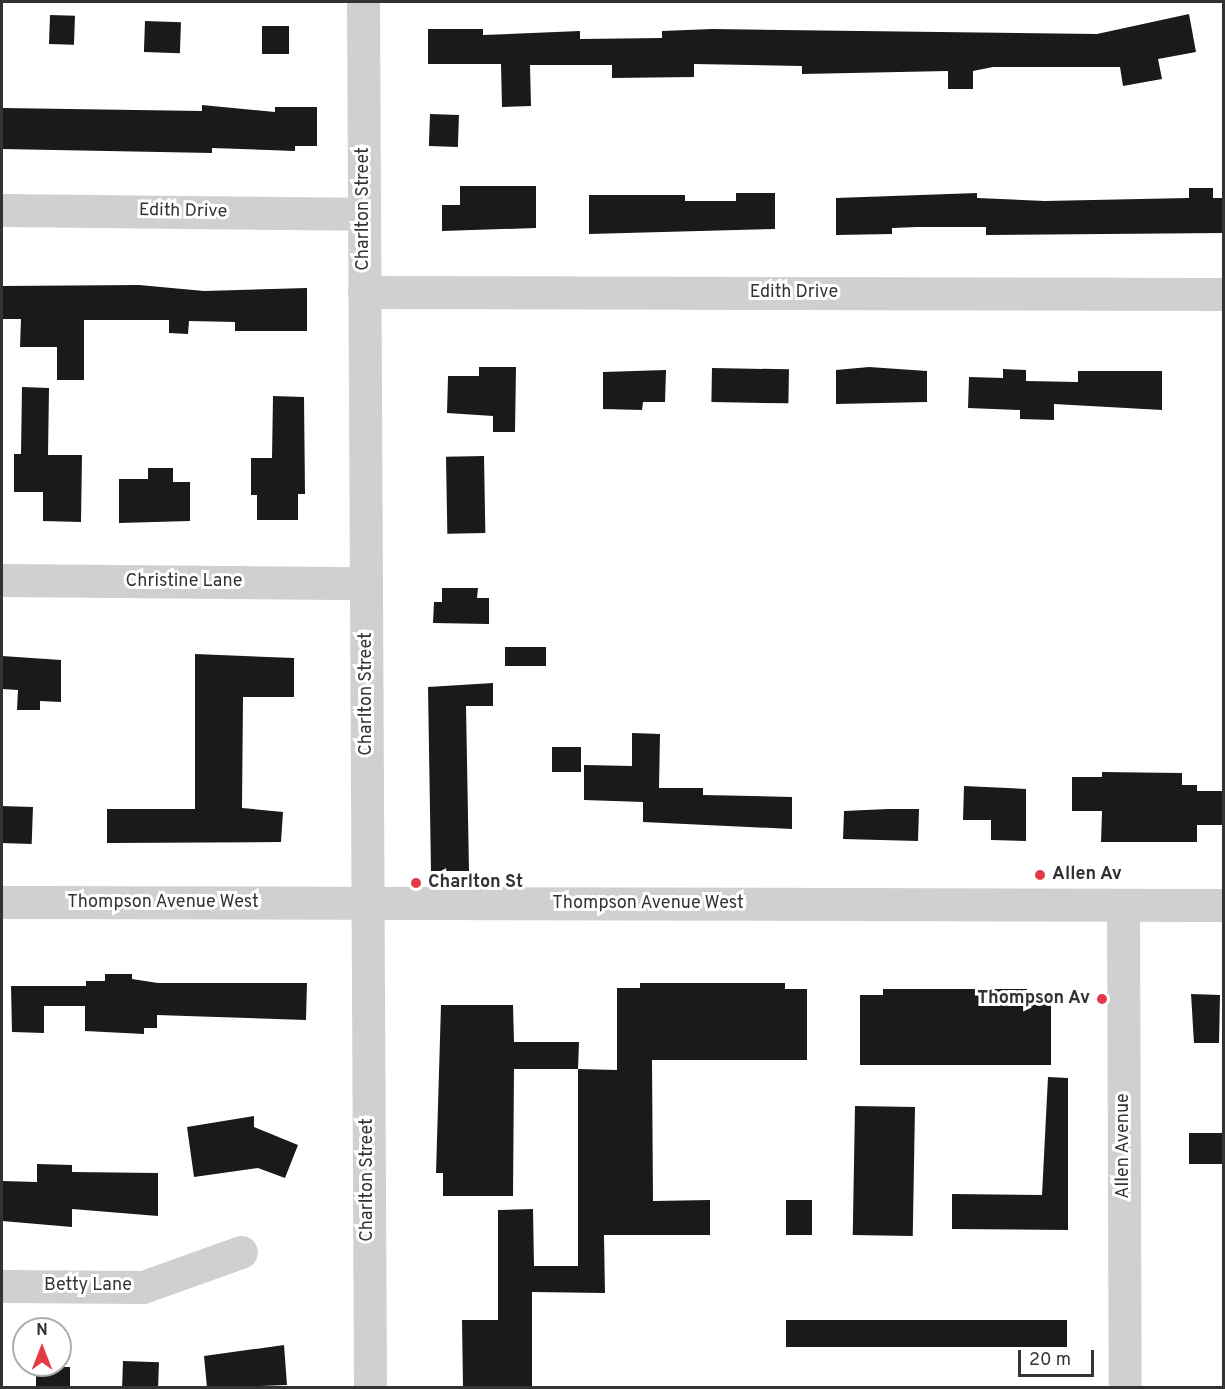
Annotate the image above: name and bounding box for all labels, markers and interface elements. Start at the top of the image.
street label: Charlton Street [353,147,375,271]
street label: Edith Drive [139,200,227,224]
street label: Edith Drive [750,282,838,304]
street label: Christine Lane [126,571,242,593]
street label: Charlton Street [356,632,378,756]
place label: Allen Av [1052,864,1123,886]
marker: Allen Av [1033,868,1047,882]
place label: Charlton St [428,872,523,894]
marker: Charlton St [409,876,423,890]
street label: Thompson Avenue West [67,892,259,914]
street label: Thompson Avenue West [552,893,744,915]
place label: Thompson Av [976,988,1090,1010]
marker: Thompson Av [1095,992,1109,1006]
street label: Allen Avenue [1113,1093,1135,1199]
street label: Charlton Street [357,1118,379,1242]
street label: Betty Lane [44,1275,132,1297]
north arrow [12,1317,72,1377]
text: N [36,1321,48,1341]
scale bar [1021,1338,1098,1376]
text: 20 m [1029,1349,1071,1372]

